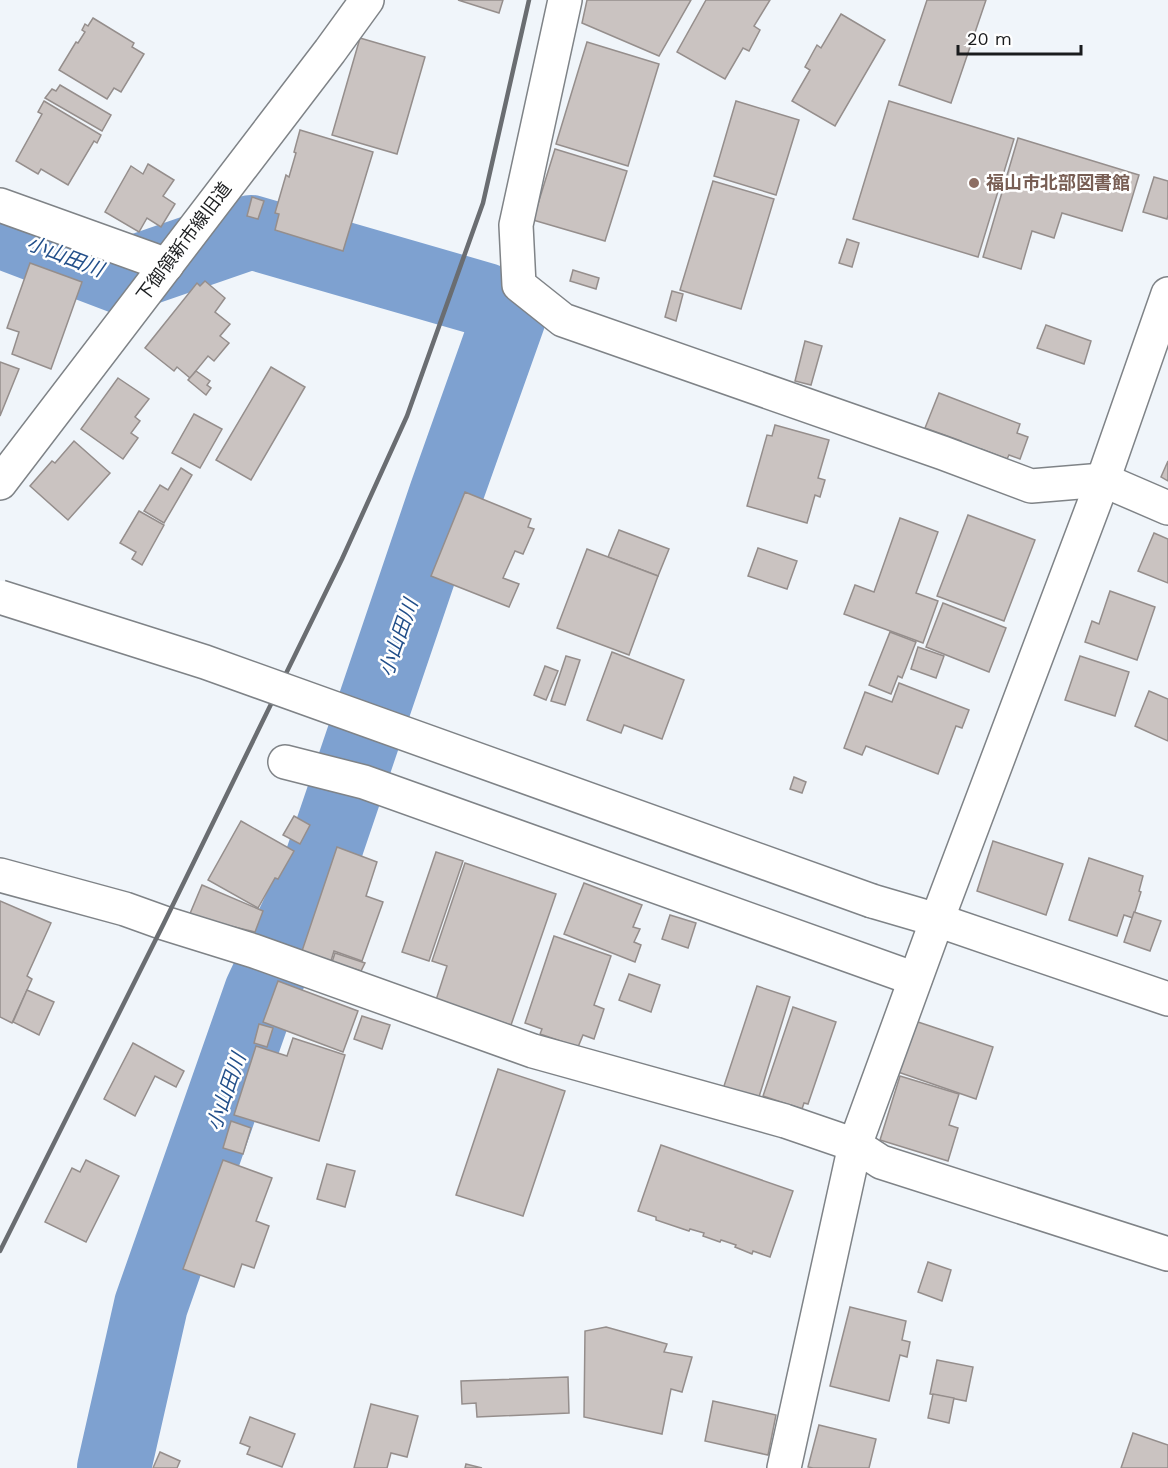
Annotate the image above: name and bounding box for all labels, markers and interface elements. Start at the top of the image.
scale bar [958,18,1081,56]
text: 20 m [967,28,1012,49]
place label: 福山市北部図書館 [986,172,1130,193]
marker: 福山市北部図書館 [967,176,981,190]
street label: 下御領新市線旧道 [132,178,235,306]
water label: 小山田川 [23,230,109,282]
water label: 小山田川 [374,594,423,680]
water label: 小山田川 [202,1048,251,1134]

